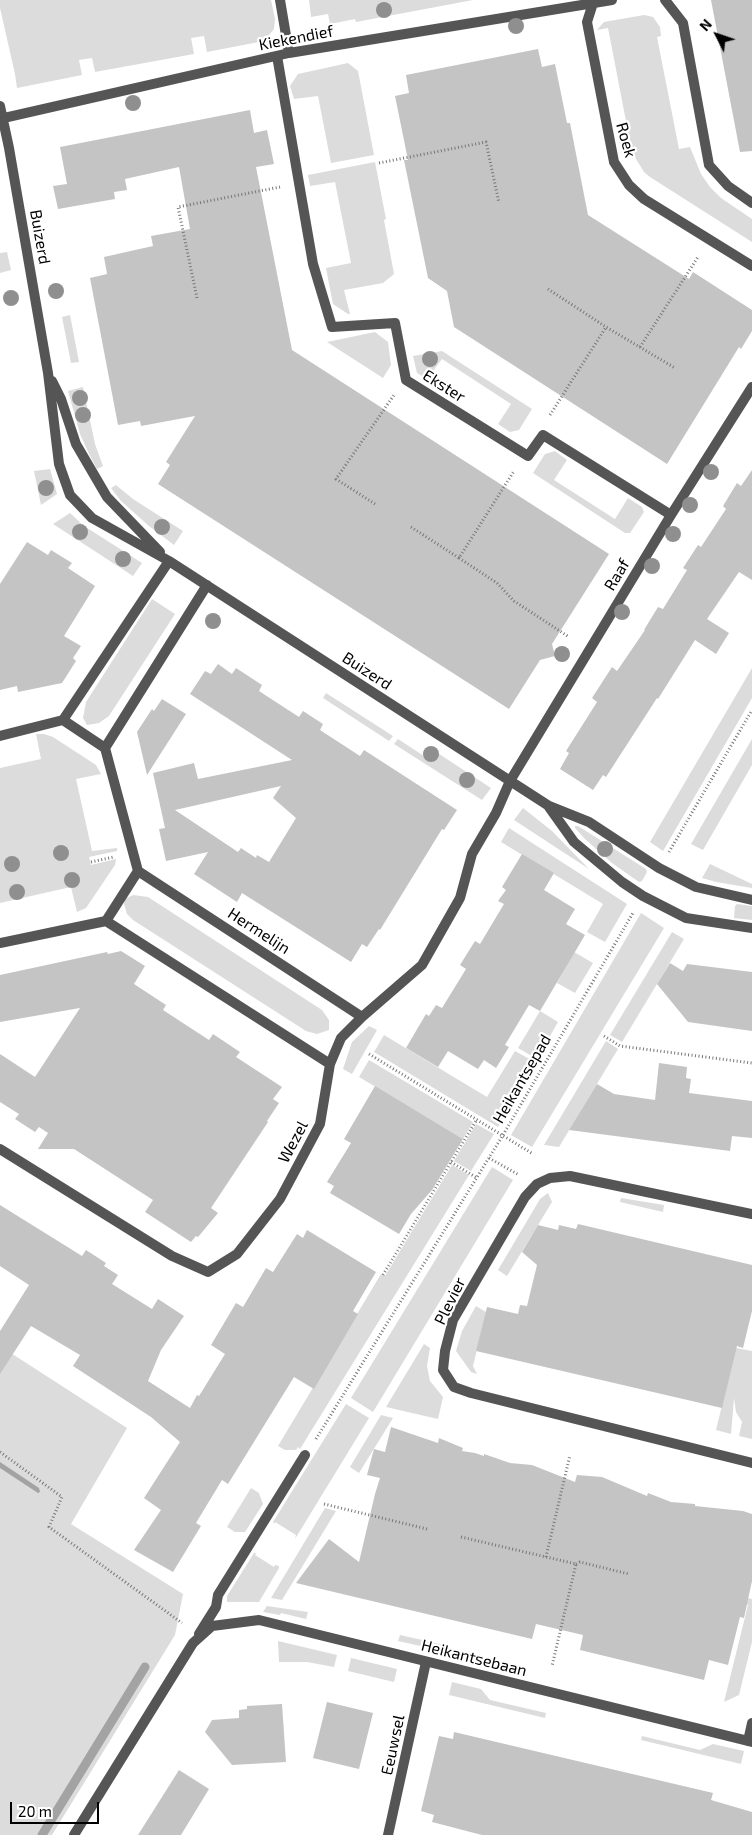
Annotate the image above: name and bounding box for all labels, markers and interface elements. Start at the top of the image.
north arrow [692,10,742,60]
text: N [696,15,715,34]
street label: Kiekendief [257,21,335,55]
street label: Roek [612,120,640,160]
street label: Buizerd [26,208,54,266]
street label: Ekster [419,366,469,406]
street label: Raaf [600,556,634,594]
street label: Buizerd [339,648,395,694]
street label: Hermelijn [224,904,294,958]
street label: Heikantsepad [489,1031,555,1127]
street label: Wezel [274,1118,312,1166]
street label: Plevier [430,1274,470,1328]
street label: Heikantsebaan [419,1636,529,1680]
street label: Eeuwsel [377,1713,409,1777]
scale bar [12,1792,101,1824]
text: 20 m [18,1802,52,1820]

